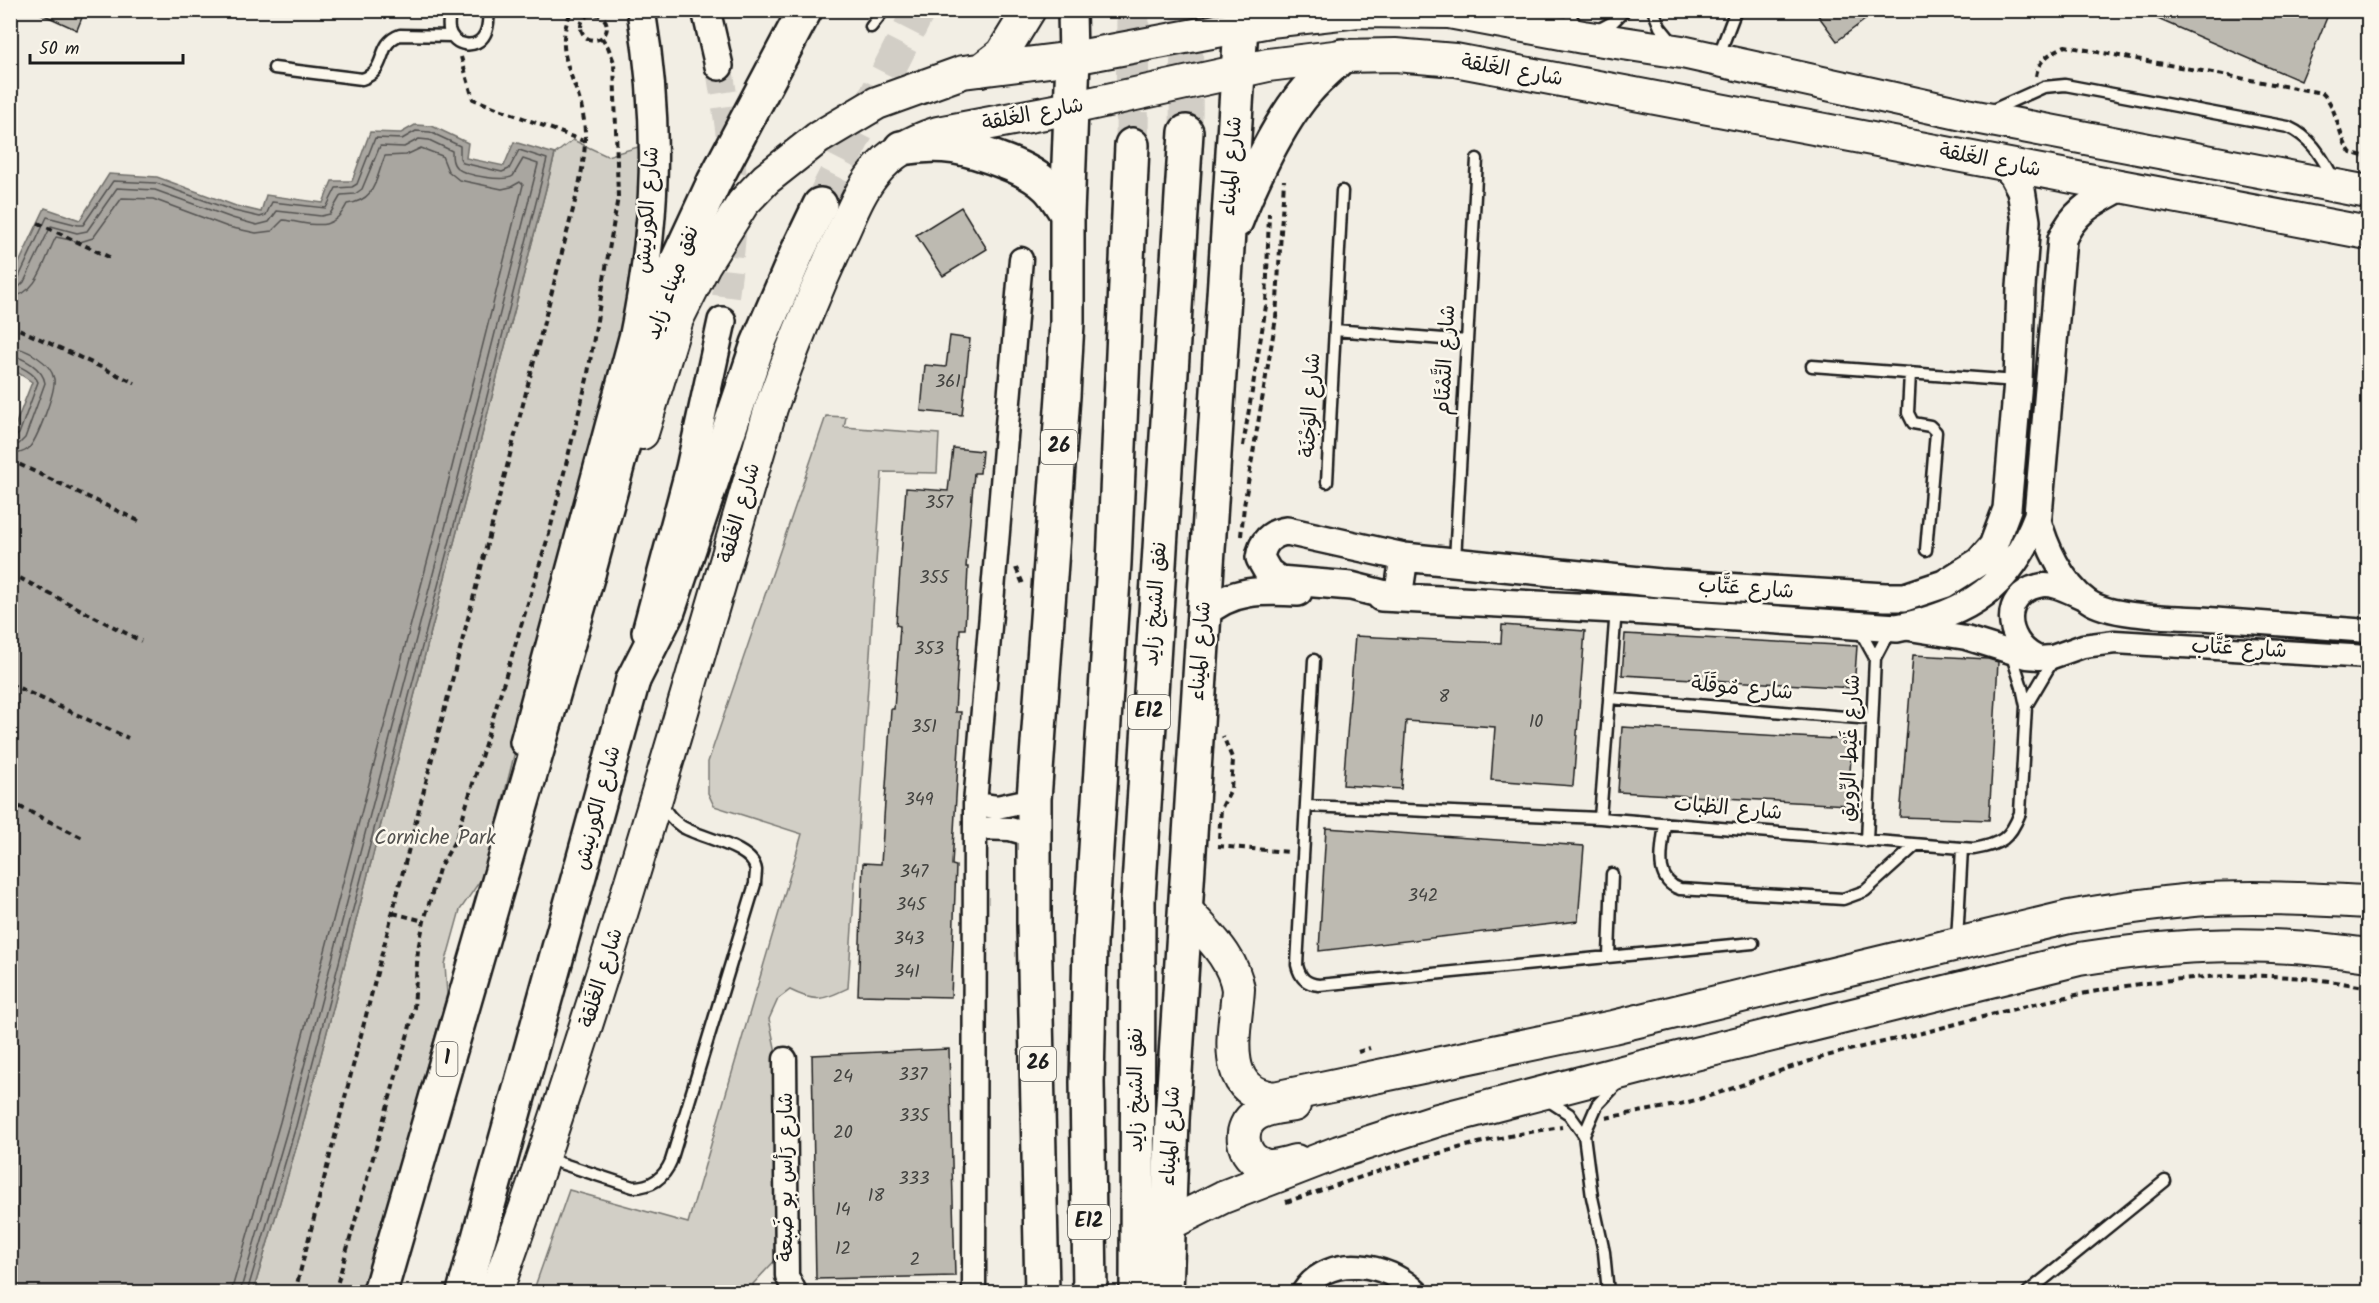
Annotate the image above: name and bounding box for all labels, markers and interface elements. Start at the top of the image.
scale bar [30,27,183,65]
text: 50 m [39,35,79,64]
street label: شارع الغَلقة [1458,46,1566,96]
street label: شارع الغَلقة [979,89,1087,141]
street label: شارع الميناء [1212,115,1252,217]
street label: شارع الغَلقة [1936,135,2044,187]
street label: شارع الكورنيش [627,145,669,275]
street label: نفق ميناء زايد [637,221,709,345]
street label: شارع التَّمْتَام [1427,304,1465,416]
street label: شارع الوَجْنَة [1292,352,1330,458]
house number: 361 [935,368,961,397]
road number: 26 [1041,430,1077,464]
street label: شارع الغَلقة [710,459,770,567]
house number: 357 [925,489,954,518]
street label: نفق الشيخ زايد [1135,541,1177,667]
house number: 355 [919,564,950,593]
street label: شارع عَتَّاب [1697,569,1795,609]
street label: شارع الميناء [1181,600,1221,702]
street label: شارع عَتَّاب [2190,630,2288,668]
house number: 353 [914,635,944,664]
street label: شارع مُوقَلَة [1690,668,1794,710]
street label: شارع غَيْط الرِّويق [1832,674,1870,822]
house number: 8 [1439,683,1450,712]
road number: E12 [1128,695,1170,729]
house number: 10 [1529,708,1543,737]
house number: 351 [911,713,937,742]
street label: شارع الكورنيش [566,742,630,874]
house number: 349 [905,786,934,815]
street label: شارع الظبات [1672,788,1784,830]
park label: Corniche Park [374,822,496,855]
house number: 347 [900,858,929,887]
house number: 342 [1408,882,1438,911]
house number: 345 [896,891,927,920]
street label: شارع الغَلقة [571,924,633,1032]
house number: 343 [894,925,924,954]
house number: 341 [894,958,920,987]
street label: نفق الشيخ زايد [1120,1028,1153,1152]
road number: 1 [436,1042,458,1076]
road number: 26 [1020,1047,1056,1081]
house number: 337 [899,1061,928,1090]
house number: 24 [833,1063,853,1092]
street label: شارع الميناء [1152,1085,1190,1187]
street label: شارع رَأس بو ضَبعة [770,1092,803,1262]
house number: 335 [899,1102,930,1131]
house number: 20 [833,1119,853,1148]
house number: 333 [899,1165,929,1194]
house number: 18 [868,1182,884,1211]
house number: 14 [835,1196,851,1225]
road number: E12 [1068,1205,1110,1239]
house number: 12 [835,1235,851,1264]
house number: 2 [910,1246,920,1275]

